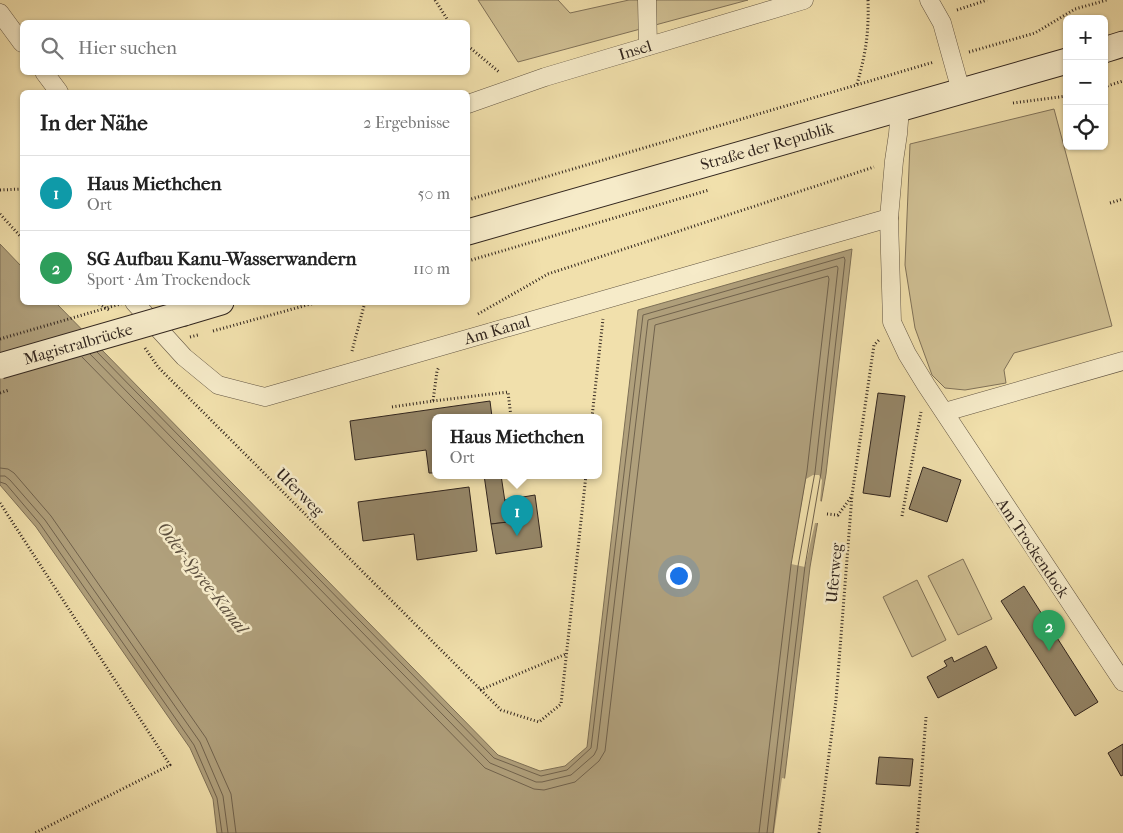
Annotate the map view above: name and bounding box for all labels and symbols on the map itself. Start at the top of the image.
street label: Insel [616,36,654,64]
street label: Straße der Republik [698,118,837,174]
street label: Am Kanal [461,311,533,349]
street label: Magistralbrücke [21,319,135,369]
street label: Uferweg [272,464,328,520]
street label: Am Trockendock [992,494,1074,602]
pin: 1 [501,495,533,536]
water label: Oder-Spree-Kanal [152,518,254,640]
street label: Uferweg [822,542,846,604]
your location [666,563,692,589]
pin: 2 [1033,610,1065,651]

